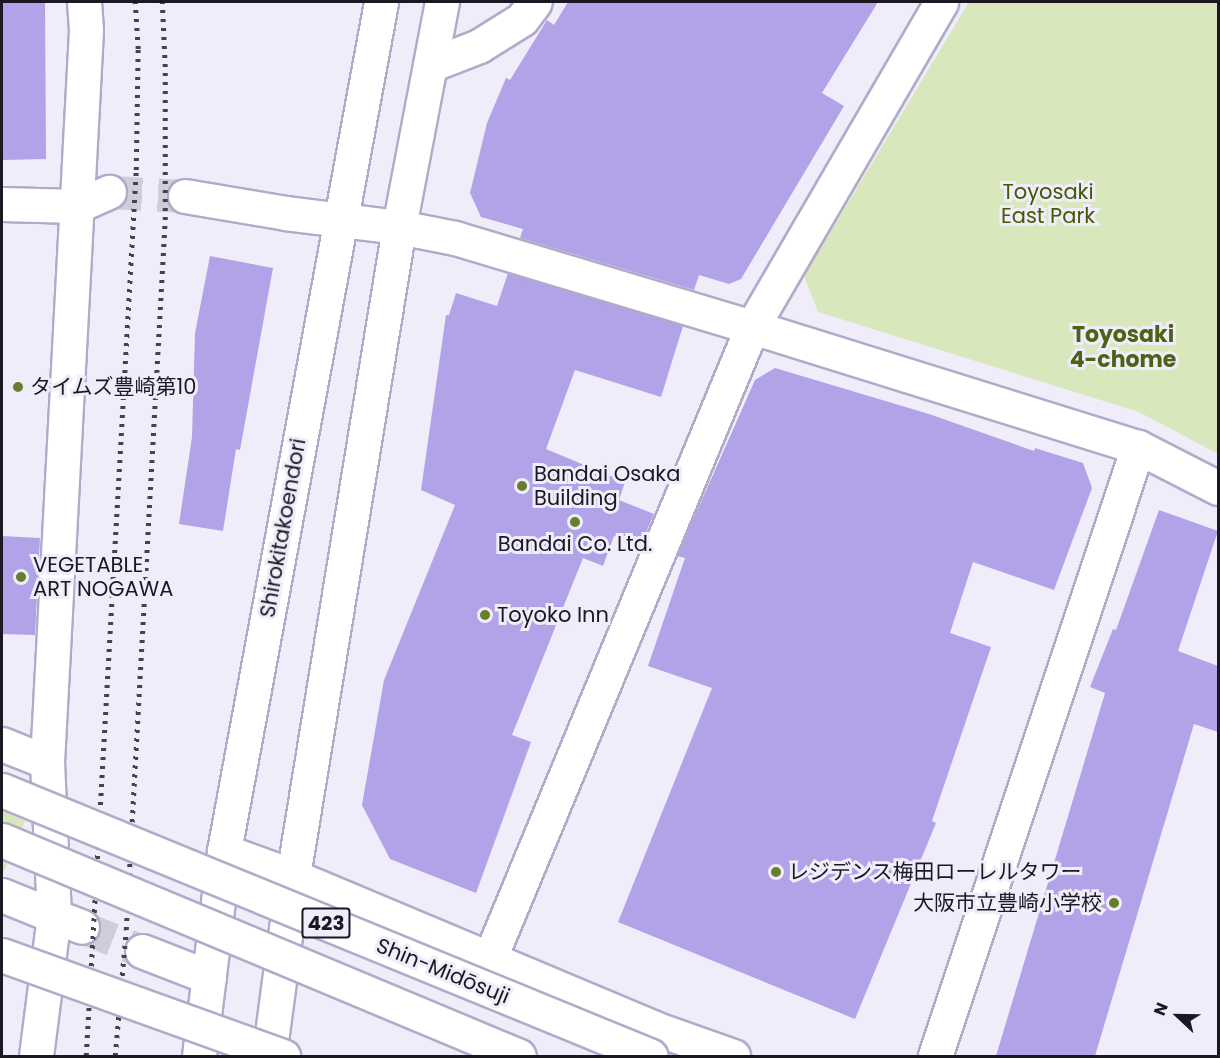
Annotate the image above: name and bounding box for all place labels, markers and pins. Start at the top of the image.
place label: タイムズ豊崎第10 [30,374,197,400]
marker: タイムズ豊崎第10 [11,380,25,394]
place label: Bandai Osaka Building [534,461,680,511]
marker: Bandai Osaka Building [515,479,529,493]
marker: Bandai Co. Ltd. [568,515,582,529]
place label: Bandai Co. Ltd. [498,531,652,557]
place label: VEGETABLE ART NOGAWA [33,552,173,602]
marker: VEGETABLE ART NOGAWA [14,570,28,584]
place label: Toyoko Inn [497,602,609,628]
marker: Toyoko Inn [478,608,492,622]
place label: レジデンス梅田ローレルタワー [788,859,1082,885]
marker: レジデンス梅田ローレルタワー [769,865,783,879]
place label: 大阪市立豊崎小学校 [913,890,1102,916]
marker: 大阪市立豊崎小学校 [1107,896,1121,910]

